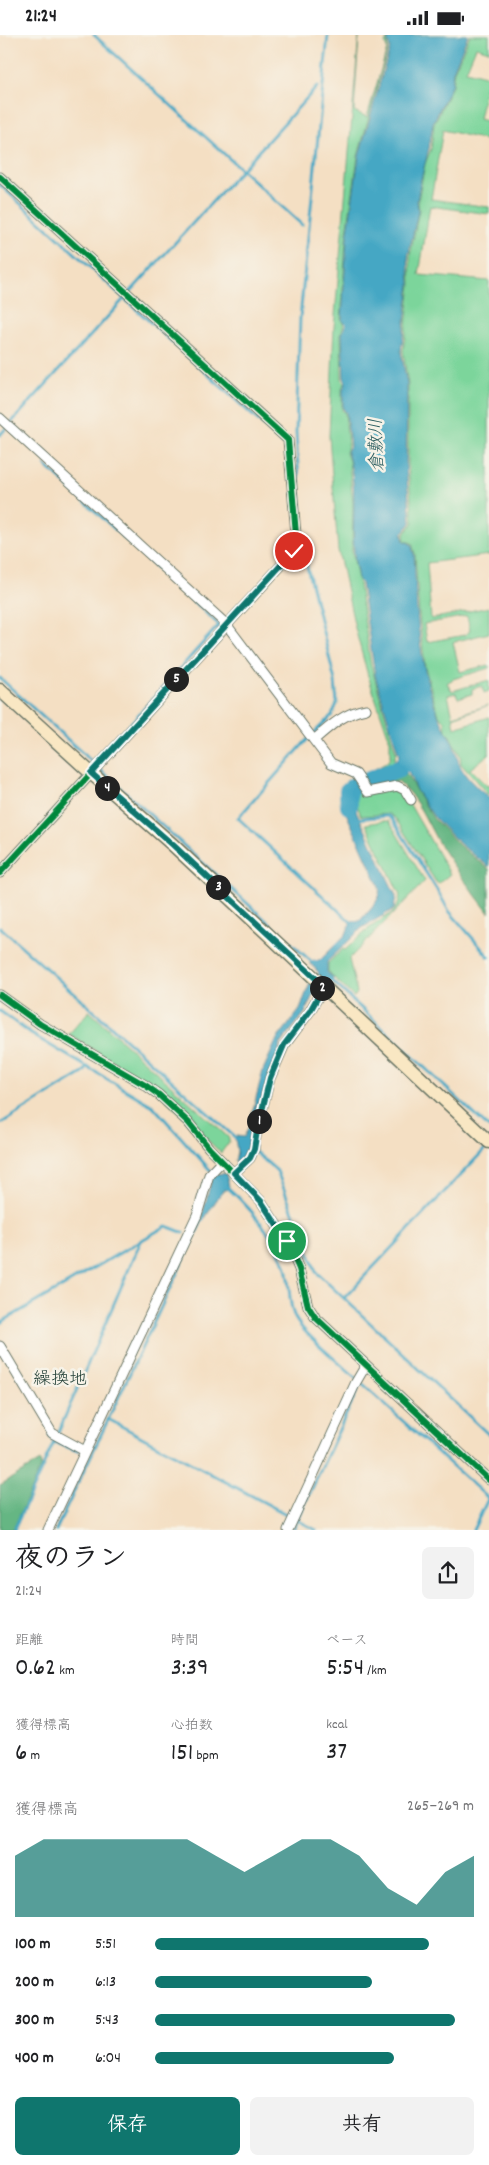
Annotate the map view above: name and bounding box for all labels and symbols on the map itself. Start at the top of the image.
water label: 倉敷川 [365,418,391,472]
pin [273,530,315,572]
pin: 5 [164,667,188,691]
pin: 4 [94,775,120,801]
pin: 3 [206,875,230,899]
pin: 2 [310,975,334,1001]
pin: 1 [246,1109,272,1133]
pin [266,1220,308,1262]
district label: 繰換地 [33,1368,87,1393]

